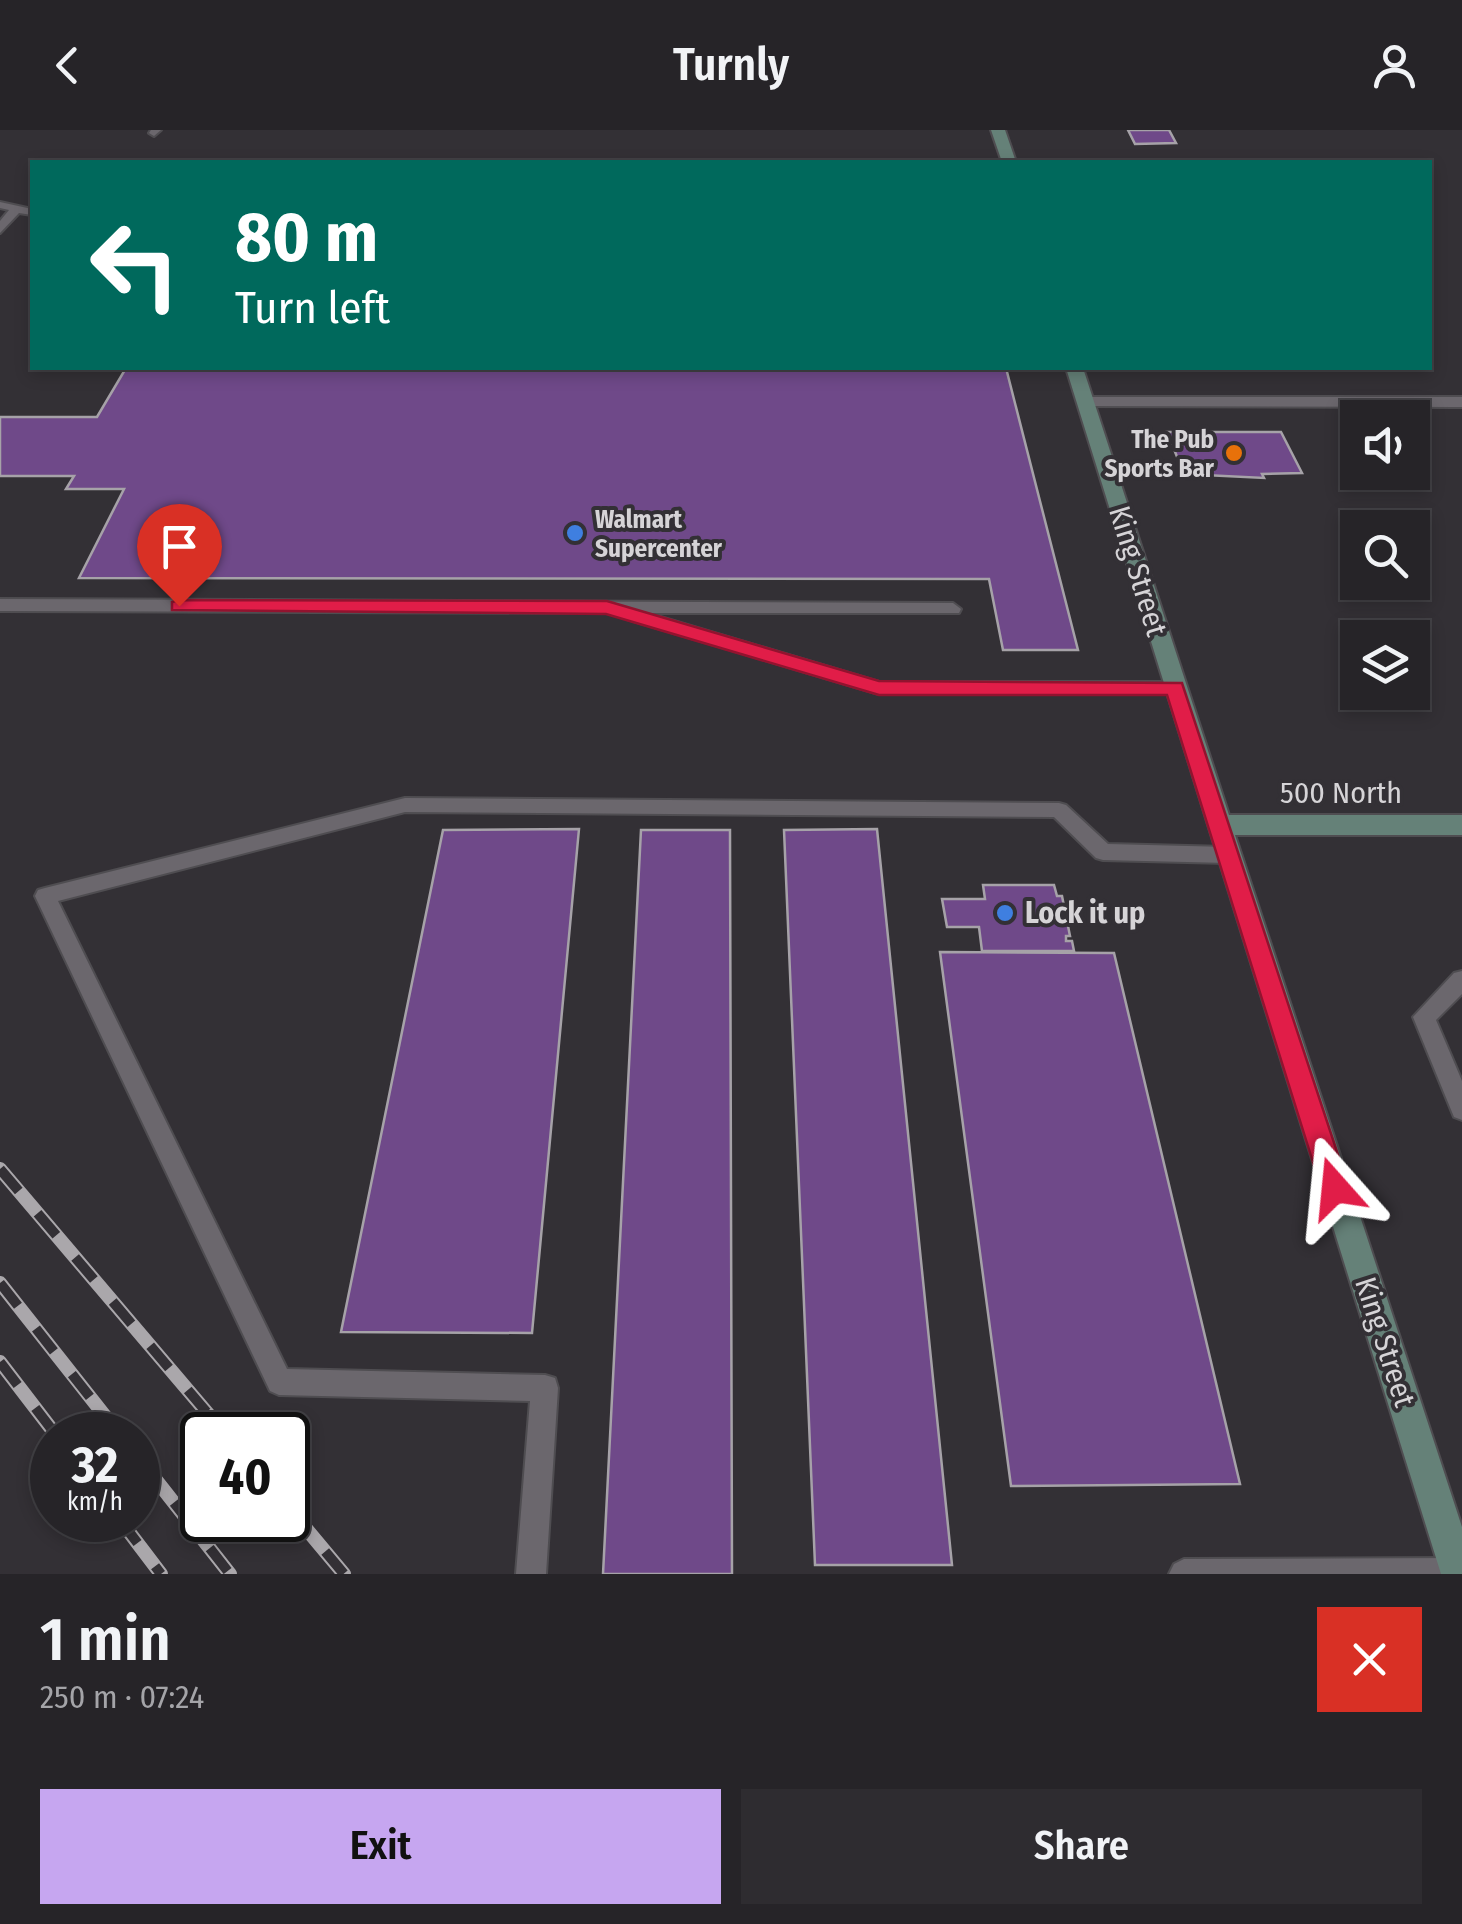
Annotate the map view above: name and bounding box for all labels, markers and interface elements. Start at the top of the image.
icon: back [40,38,95,93]
text: Turnly [673,38,789,92]
icon: person [1367,38,1422,93]
text: 80 m [235,196,378,280]
icon: left [70,200,200,330]
text: Turn left [235,281,390,335]
map controls [1340,400,1430,710]
button: sound [1340,400,1430,490]
place label: The Pub Sports Bar [1104,425,1215,484]
marker: The Pub Sports Bar [1223,442,1245,464]
street label: King Street [1101,502,1175,641]
pin [137,504,222,607]
place label: Walmart Supercenter [595,505,723,564]
button: search [1340,510,1430,600]
icon: arrive [152,519,207,574]
marker: Walmart Supercenter [564,522,586,544]
button: layers [1340,620,1430,710]
street label: 500 North [1280,775,1402,811]
place label: Lock it up [1025,895,1145,931]
marker: Lock it up [994,902,1016,924]
position arrow [1283,1136,1387,1240]
street label: King Street [1347,1273,1423,1412]
speed limit sign: 40 [180,1412,310,1542]
text: 32 [72,1435,118,1495]
text: km/h [67,1487,123,1517]
text: 1 min [40,1604,171,1676]
button: close [1317,1607,1422,1712]
text: 250 m · 07:24 [40,1678,204,1716]
button: Exit [40,1789,721,1904]
button: Share [741,1789,1422,1904]

